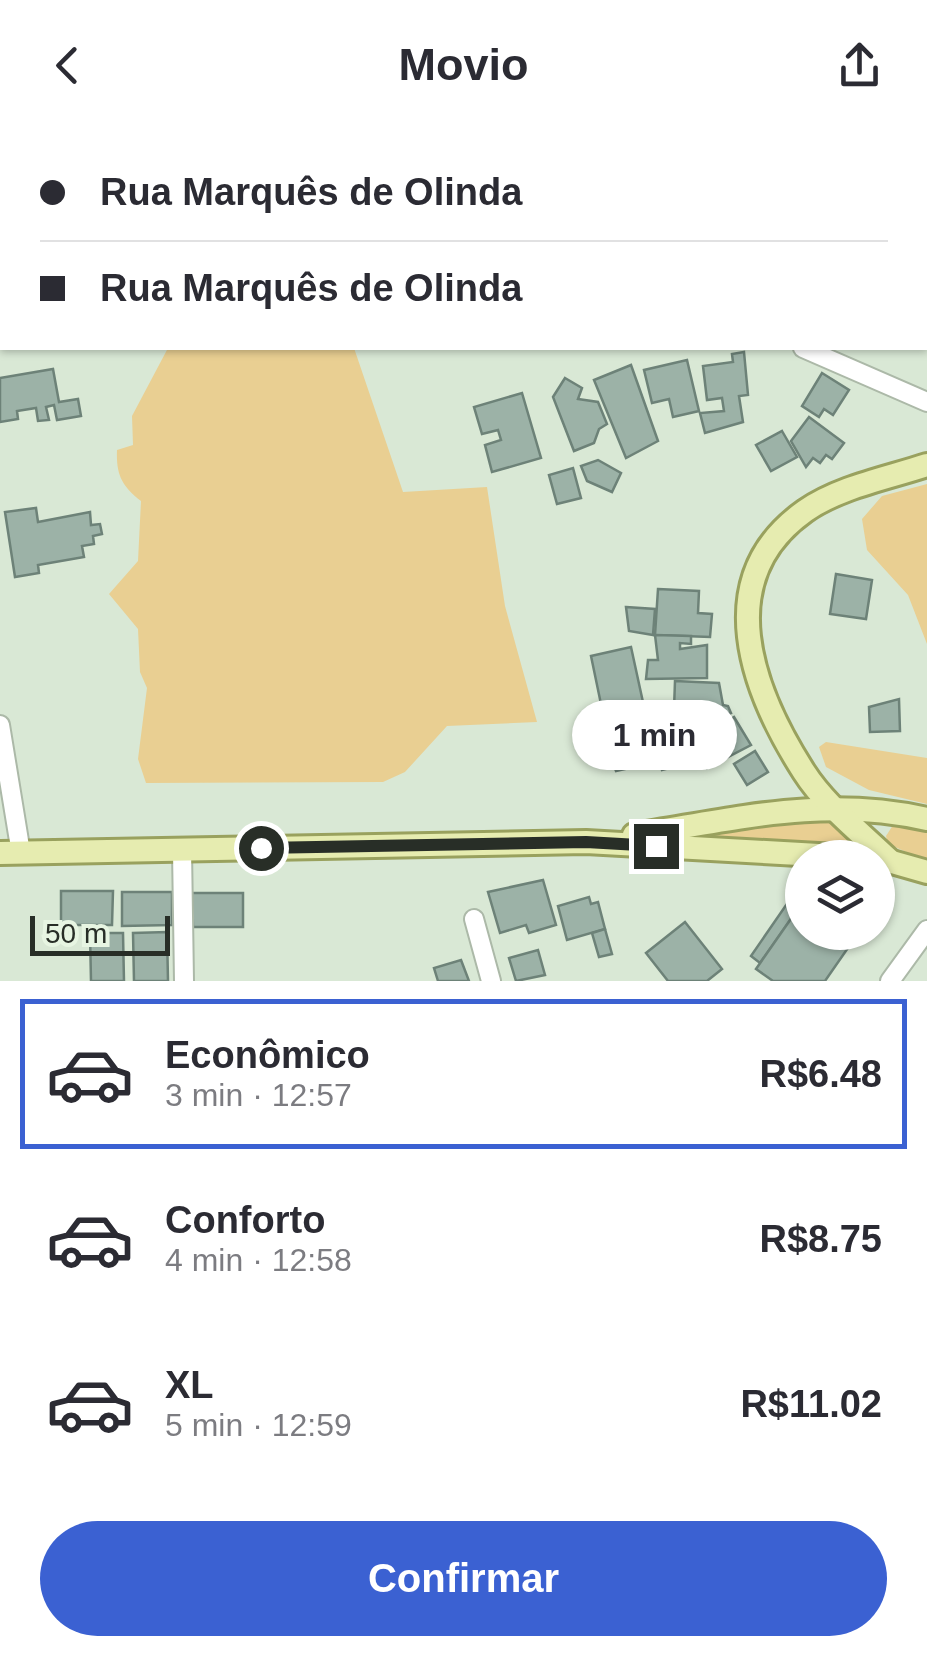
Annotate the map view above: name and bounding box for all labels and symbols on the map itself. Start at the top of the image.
callout: 1 min [574,701,738,771]
route end [634,824,679,869]
route start [239,826,284,871]
scale bar [30,911,170,956]

